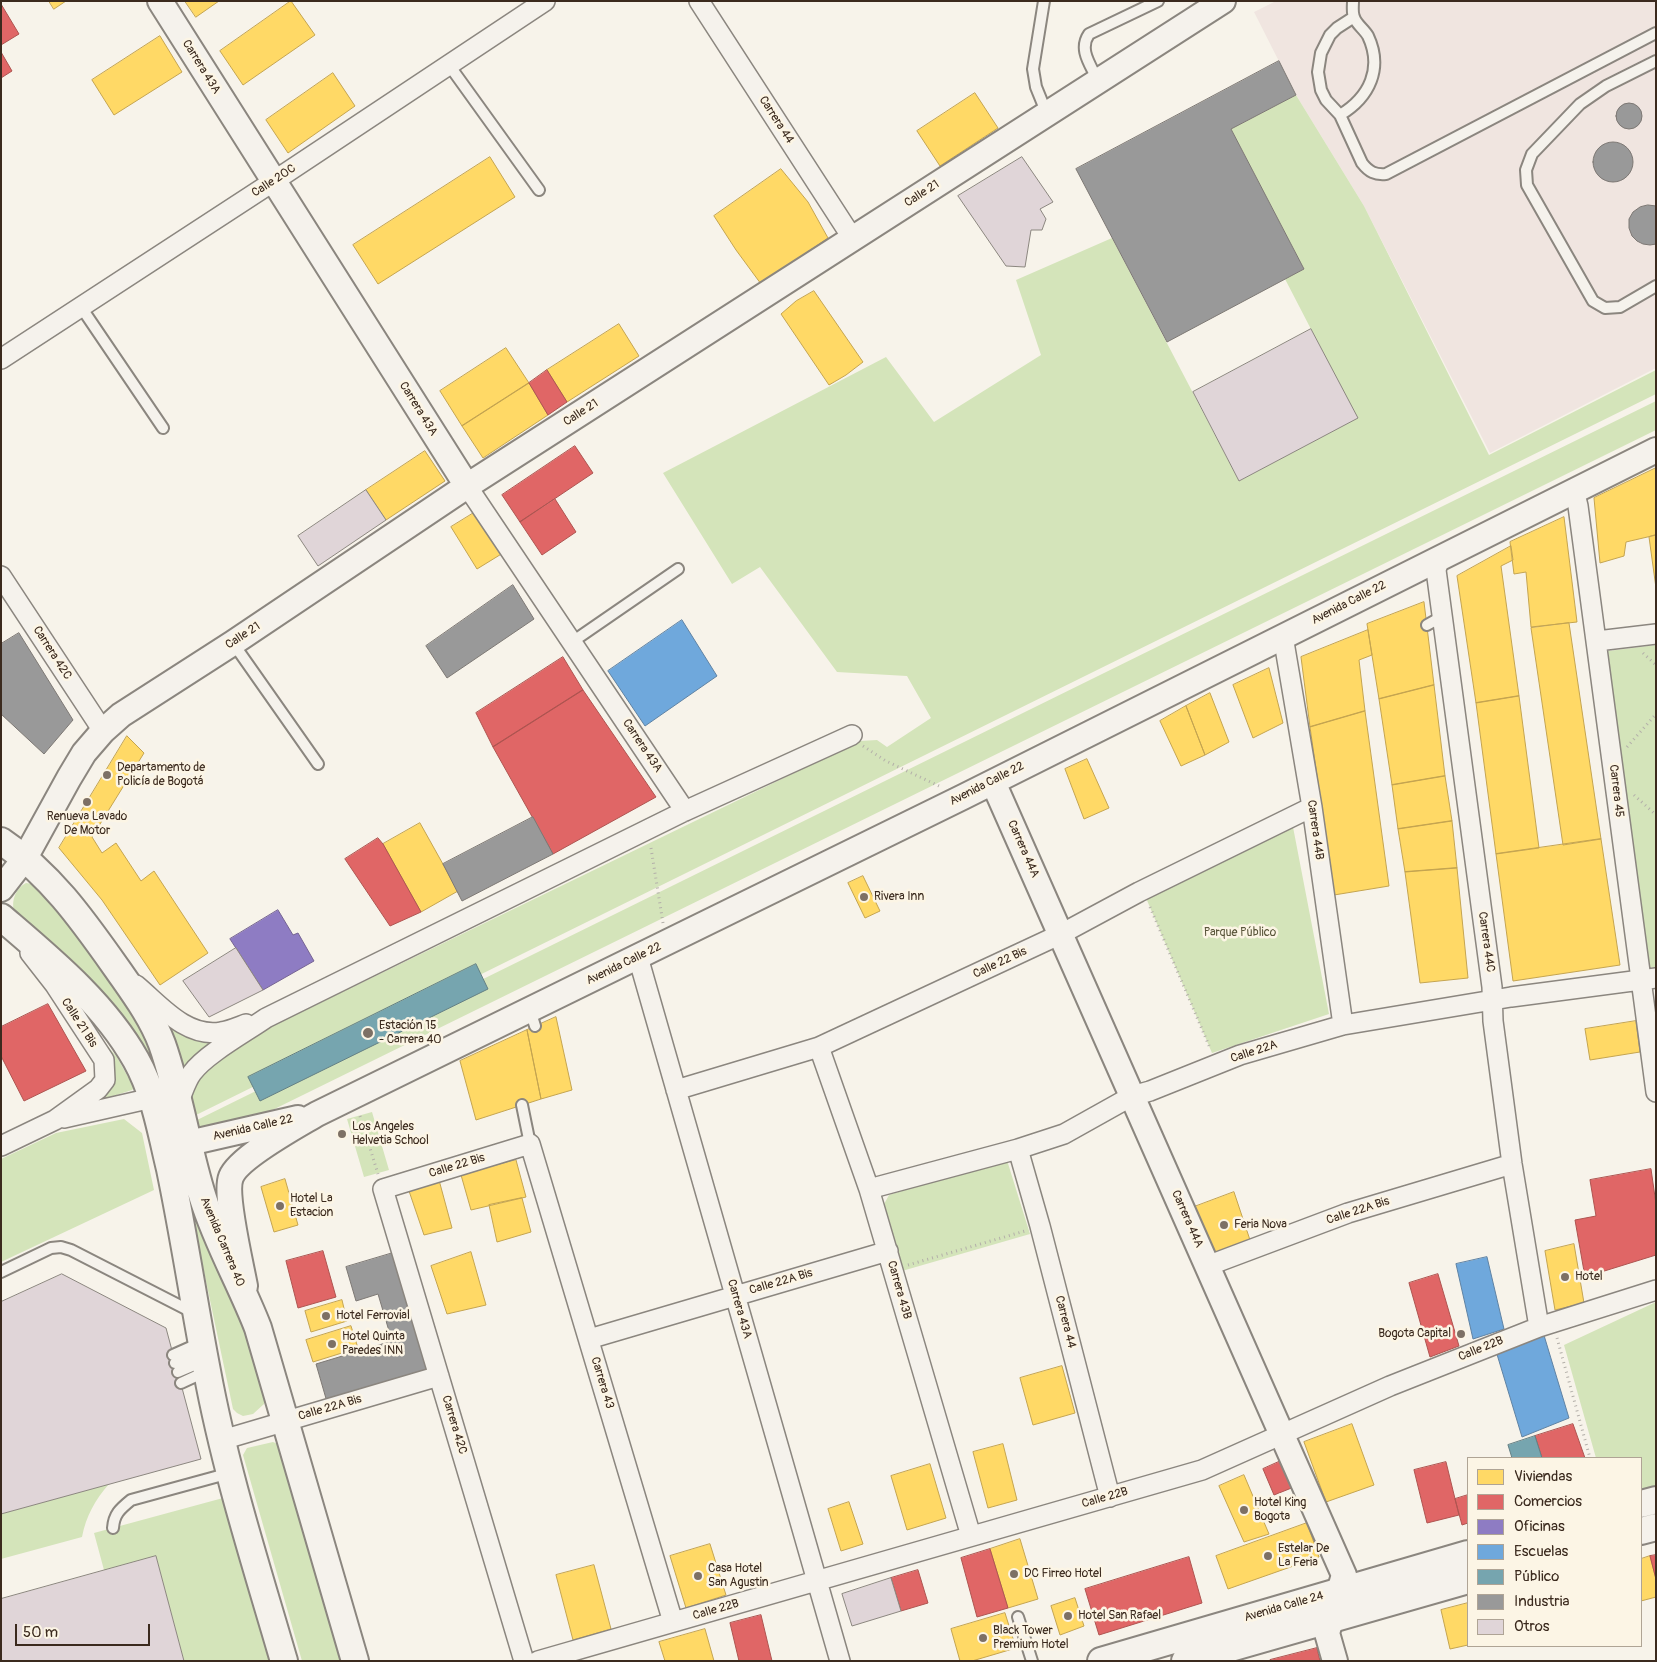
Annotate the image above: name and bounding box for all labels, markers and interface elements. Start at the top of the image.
street label: Carrera 43A [179,37,223,97]
street label: Carrera 44 [755,94,797,146]
street label: Calle 20C [249,161,299,201]
street label: Calle 21 [902,177,942,211]
street label: Carrera 43A [396,379,440,439]
street label: Calle 21 [561,396,601,430]
street label: Avenida Calle 22 [1309,578,1389,628]
street label: Calle 21 [223,619,263,653]
street label: Carrera 42C [29,624,75,682]
street label: Carrera 43A [619,717,665,775]
street label: Avenida Calle 22 [947,759,1027,809]
place label: Departamento de Policía de Bogotá [117,761,205,789]
street label: Carrera 45 [1606,764,1626,818]
marker: Departamento de Policía de Bogotá [101,769,113,781]
marker: Renueva Lavado De Motor [81,796,93,808]
street label: Carrera 44B [1304,799,1326,861]
place label: Renueva Lavado De Motor [47,810,127,838]
street label: Carrera 44A [1004,818,1042,880]
place label: Rivera Inn [874,890,924,904]
marker: Rivera Inn [858,891,870,903]
street label: Carrera 44C [1475,911,1497,973]
park label: Parque Público [1204,926,1276,940]
street label: Avenida Calle 22 [584,940,664,988]
street label: Calle 22 Bis [971,944,1029,982]
street label: Calle 21 Bis [58,996,100,1050]
place label: Estación 15 - Carrera 40 [379,1019,442,1047]
marker: Estación 15 - Carrera 40 [361,1026,375,1040]
street label: Calle 22A [1229,1038,1279,1066]
street label: Avenida Calle 22 [212,1112,294,1144]
place label: Los Angeles Helvetia School [352,1120,429,1148]
marker: Los Angeles Helvetia School [336,1128,348,1140]
street label: Calle 22 Bis [427,1151,487,1181]
street label: Carrera 44A [1168,1188,1206,1250]
place label: Hotel La Estacion [290,1192,333,1220]
street label: Calle 22A Bis [1325,1194,1391,1228]
street label: Avenida Carrera 40 [197,1195,247,1289]
marker: Hotel La Estacion [274,1200,286,1212]
place label: Feria Nova [1234,1218,1287,1232]
marker: Feria Nova [1218,1219,1230,1231]
street label: Carrera 43B [884,1259,914,1321]
street label: Calle 22A Bis [748,1266,814,1298]
place label: Hotel [1575,1270,1603,1284]
marker: Hotel [1559,1271,1571,1283]
street label: Carrera 43A [724,1278,754,1340]
street label: Carrera 44 [1052,1294,1078,1350]
place label: Hotel Ferrovial [336,1309,410,1323]
marker: Hotel Ferrovial [320,1310,332,1322]
place label: Bogota Capital [1378,1327,1451,1341]
marker: Bogota Capital [1455,1328,1467,1340]
place label: Hotel Quinta Paredes INN [342,1330,405,1358]
street label: Calle 22B [1456,1333,1506,1365]
marker: Hotel Quinta Paredes INN [326,1338,338,1350]
street label: Carrera 43 [587,1355,617,1411]
street label: Calle 22A Bis [297,1392,363,1424]
street label: Carrera 42C [438,1394,470,1456]
legend [1467,1457,1642,1647]
text: Viviendas [1514,1467,1572,1486]
street label: Calle 22B [1080,1485,1130,1511]
text: Comercios [1514,1492,1582,1511]
place label: Hotel King Bogota [1254,1496,1306,1524]
marker: Hotel King Bogota [1238,1504,1250,1516]
text: Oficinas [1514,1517,1565,1536]
place label: Estelar De La Feria [1278,1542,1329,1570]
text: Escuelas [1514,1542,1568,1561]
marker: Estelar De La Feria [1262,1550,1274,1562]
place label: Casa Hotel San Agustin [708,1562,768,1590]
place label: DC Firreo Hotel [1024,1567,1102,1581]
text: Público [1514,1567,1559,1586]
marker: DC Firreo Hotel [1008,1568,1020,1580]
marker: Casa Hotel San Agustin [692,1570,704,1582]
street label: Avenida Calle 24 [1243,1589,1325,1625]
text: Industria [1514,1592,1569,1611]
street label: Calle 22B [691,1597,741,1623]
place label: Hotel San Rafael [1078,1609,1161,1623]
marker: Hotel San Rafael [1062,1610,1074,1622]
scale bar [18,1614,152,1646]
text: Otros [1514,1617,1549,1636]
text: 50 m [23,1623,58,1642]
place label: Black Tower Premium Hotel [993,1624,1069,1652]
marker: Black Tower Premium Hotel [977,1632,989,1644]

